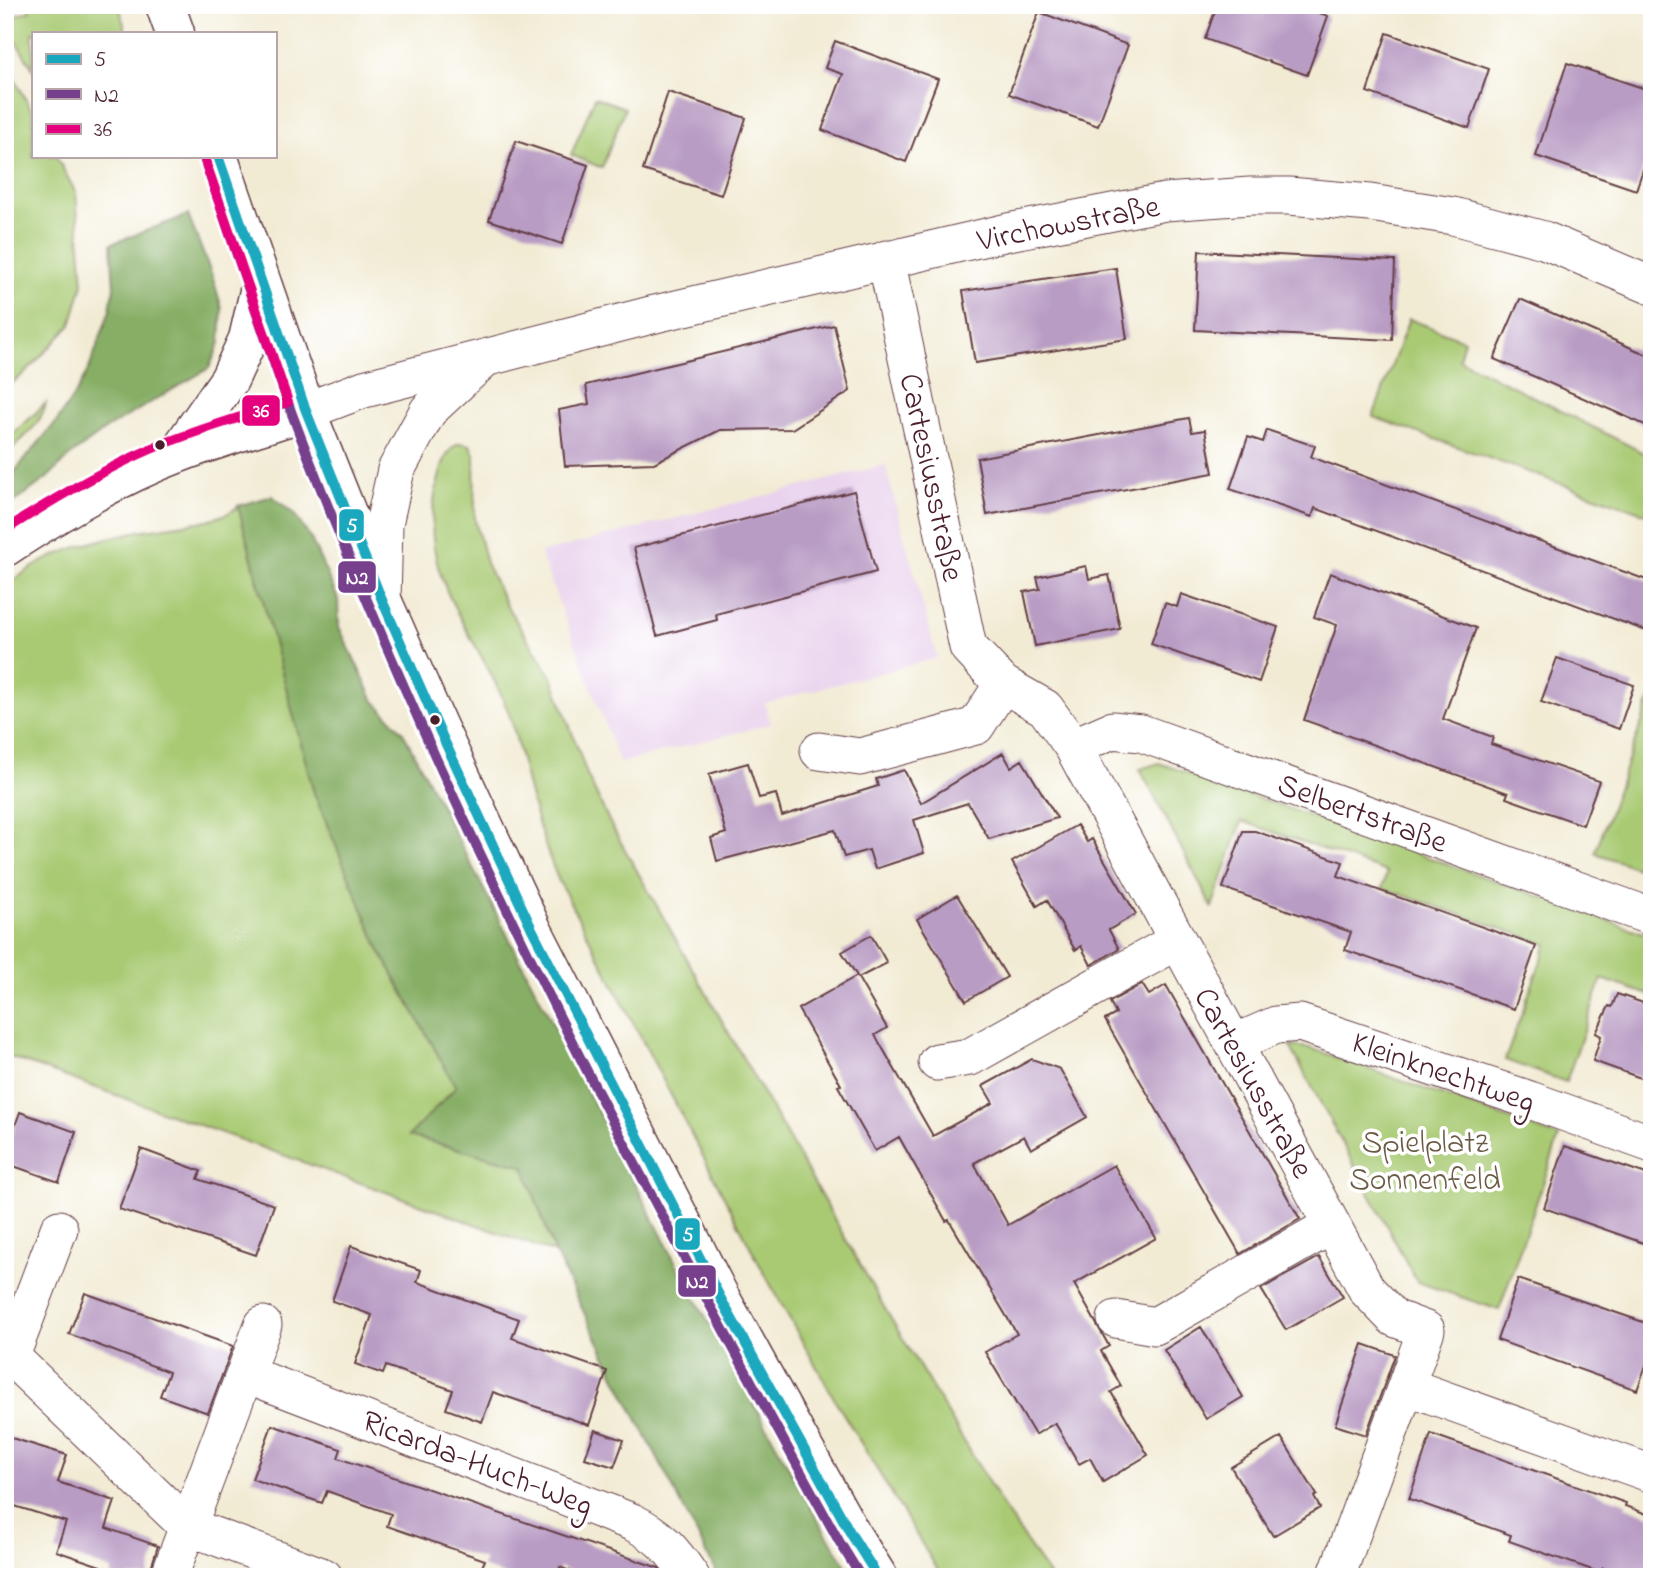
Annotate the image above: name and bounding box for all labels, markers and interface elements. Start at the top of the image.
legend [32,32,276,158]
text: 5 [94,46,106,76]
text: N2 [94,82,119,112]
text: 36 [94,116,112,146]
street label: Virchowstraße [973,185,1164,266]
street label: Cartesiusstraße [885,369,975,587]
line badge: 36 [241,394,281,427]
text: 36 [252,399,270,426]
unlabelled marker [153,438,167,452]
line badge: 5 [338,508,365,542]
text: 5 [347,514,358,541]
line badge: N2 [337,560,377,594]
text: N2 [346,566,369,593]
unlabelled marker [428,713,442,727]
street label: Selbertstraße [1270,763,1454,868]
street label: Cartesiusstraße [1180,980,1324,1188]
street label: Kleinknechtweg [1345,1021,1541,1128]
park label: Spielplatz Sonnenfeld [1349,1121,1501,1205]
line badge: 5 [674,1217,701,1251]
text: 5 [683,1223,694,1250]
line badge: N2 [677,1264,717,1298]
text: N2 [686,1270,709,1297]
street label: Ricarda-Huch-Weg [354,1400,599,1531]

